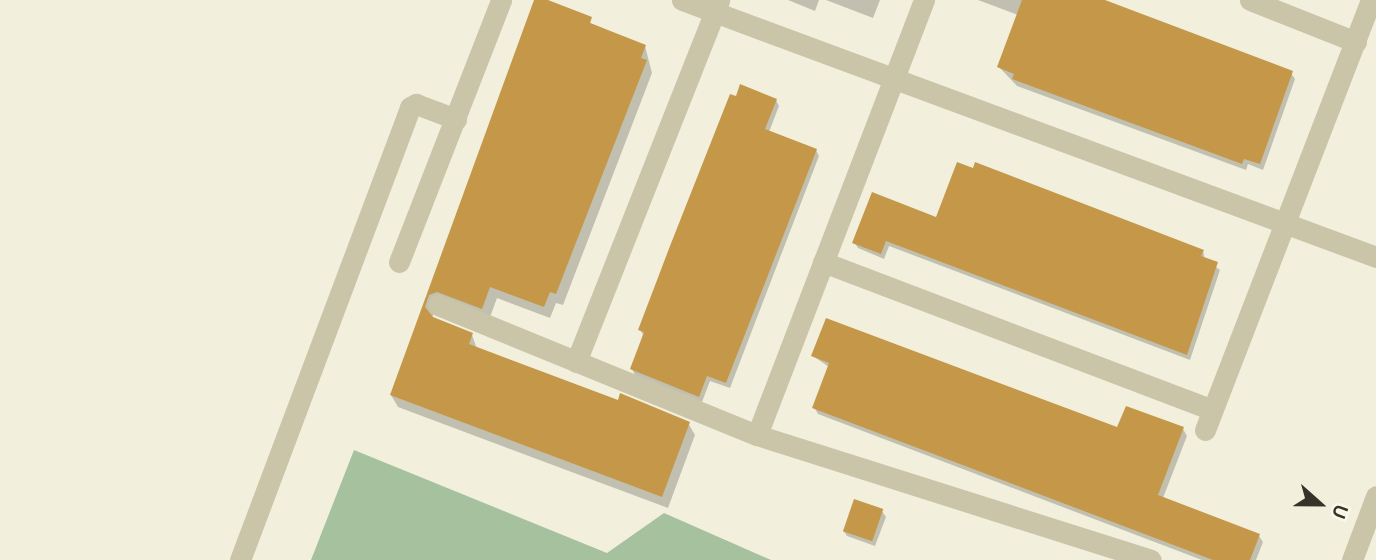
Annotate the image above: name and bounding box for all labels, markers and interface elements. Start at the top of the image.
north arrow [1285,469,1355,539]
text: U [1326,501,1354,522]

